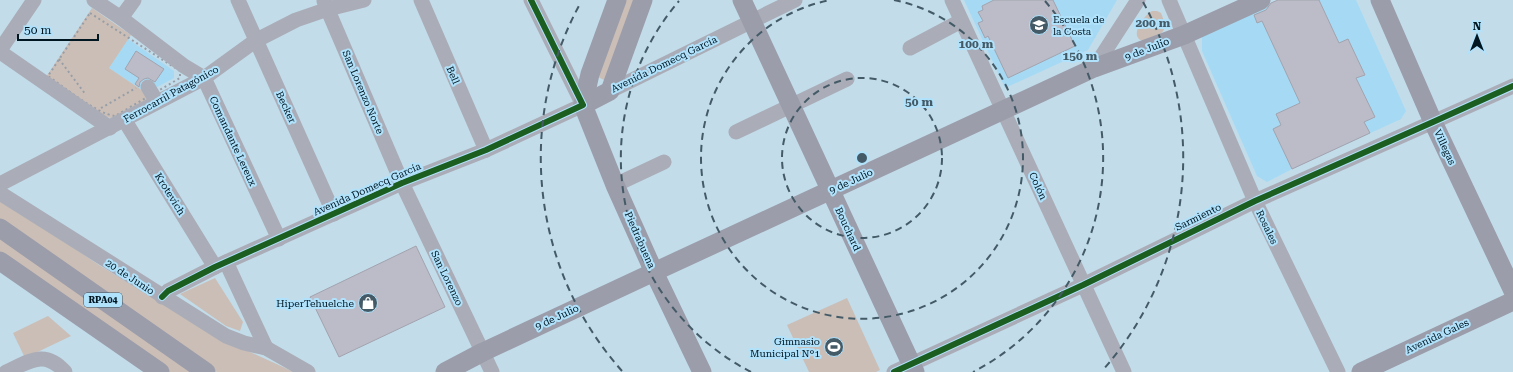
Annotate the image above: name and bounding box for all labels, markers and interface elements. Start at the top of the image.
school or university icon: Escuela de la Costa [1028,14,1050,36]
place label: Escuela de la Costa [1053,14,1105,37]
scale bar [18,16,98,42]
text: 200 m [1136,16,1171,30]
north arrow [1457,16,1497,56]
text: N [1473,20,1482,33]
text: 50 m [24,23,51,37]
street label: Avenida Domecq García [609,33,719,94]
street label: 9 de Julio [1123,35,1171,63]
text: 100 m [959,37,994,51]
street label: San Lorenzo Norte [340,49,386,136]
text: 150 m [1063,49,1098,63]
street label: Ferrocarril Patagónico [122,63,220,125]
street label: Bell [444,64,462,86]
street label: Becker [274,89,298,125]
street label: Comandante Lereux [207,94,259,188]
text: 50 m [905,95,933,109]
street label: Villegas [1432,128,1458,167]
centre of rings [855,151,869,165]
street label: Avenida Domecq García [312,160,423,218]
street label: 9 de Julio [827,166,875,196]
street label: Krotevich [153,171,188,218]
street label: Colón [1027,171,1049,202]
street label: Sarmiento [1173,201,1223,233]
street label: Bouchard [833,205,863,253]
street label: Rosales [1254,208,1280,246]
street label: Piedrabuena [623,210,658,271]
street label: San Lorenzo [429,249,465,307]
street label: 20 de Junio [104,257,156,297]
shop icon: HiperTehuelche [357,292,379,314]
road number: RPA04 [84,293,122,307]
place label: HiperTehuelche [276,298,355,309]
street label: 9 de Julio [533,302,581,332]
street label: Avenida Gales [1404,316,1471,355]
place label: Gimnasio Municipal N°1 [750,336,820,359]
sports icon: Gimnasio Municipal N°1 [823,336,845,358]

